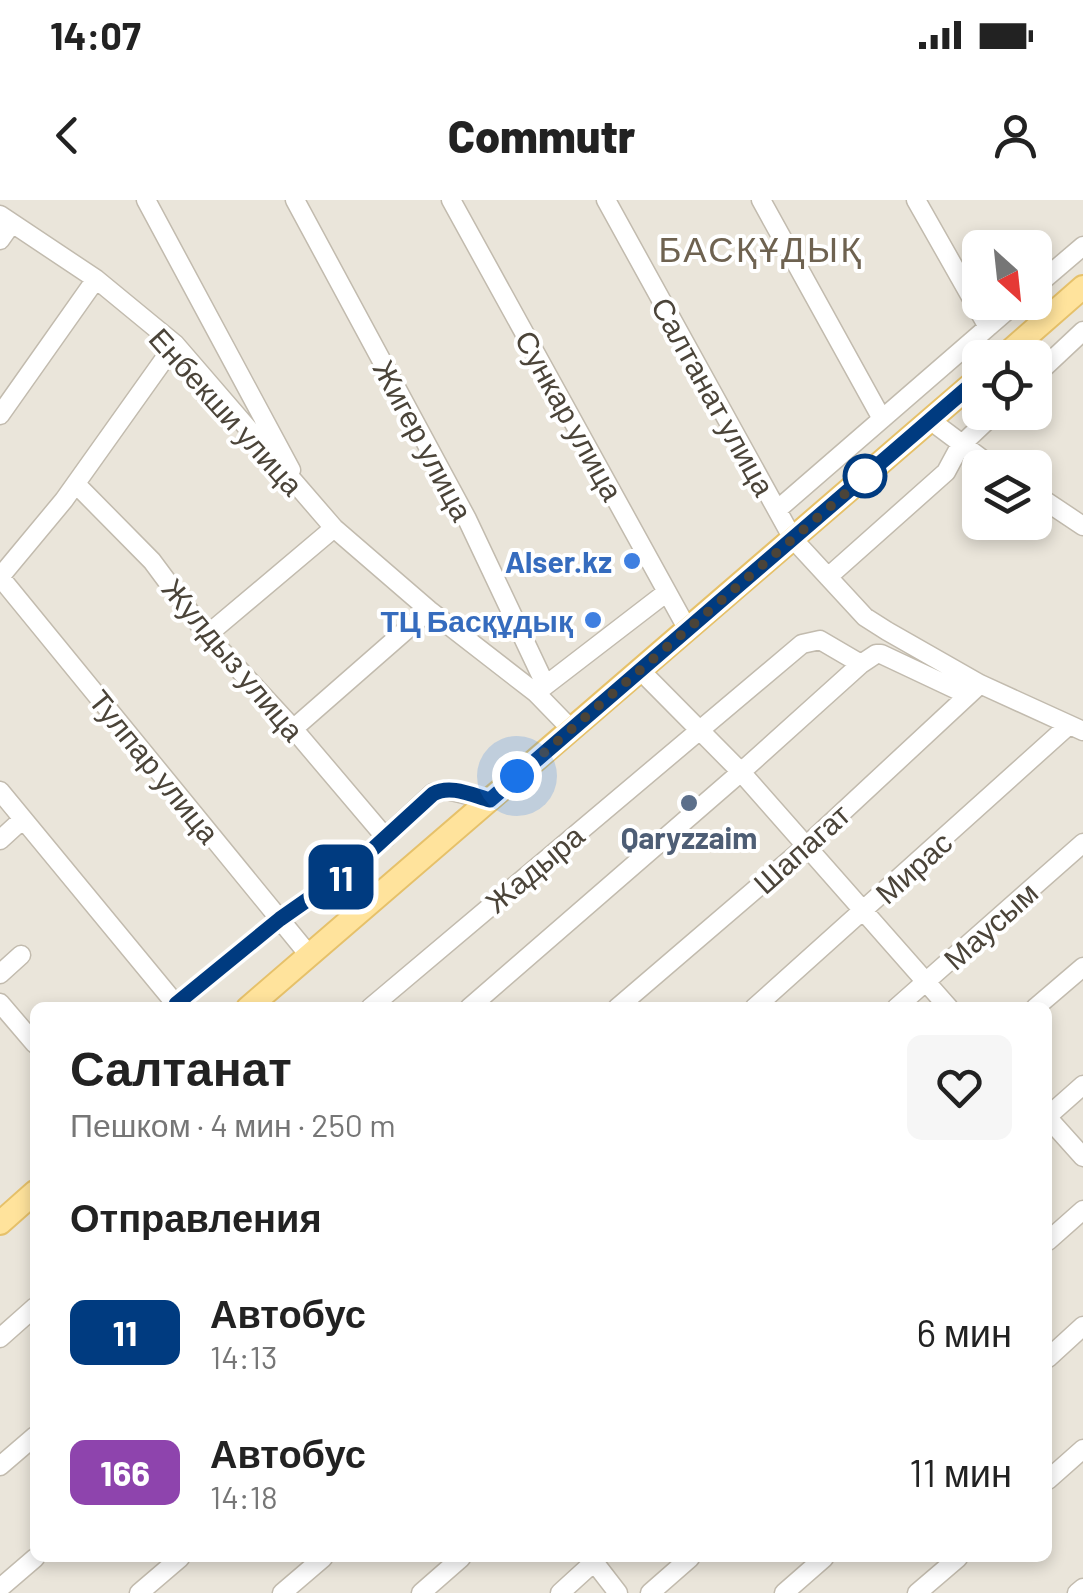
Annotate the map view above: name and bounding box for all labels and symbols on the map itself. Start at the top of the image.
district label: БАСҚҰДЫҚ [659,227,863,269]
north arrow [962,230,1052,320]
street label: Салтанат улица [645,291,783,502]
street label: Енбекши улица [143,320,312,502]
street label: Сункар улица [508,324,632,507]
street label: Жигер улица [367,354,481,527]
unlabelled marker [844,455,886,497]
place label: Alser.kz [505,543,612,579]
marker: Alser.kz [621,550,643,572]
street label: Жулдыз улица [156,571,312,748]
place label: ТЦ Басқұдық [380,602,574,638]
marker: ТЦ Басқұдық [582,609,604,631]
street label: Тулпар улица [82,682,228,850]
your location [492,751,542,801]
marker: Qaryzzaim [678,792,700,814]
street label: Шапагат [745,795,857,901]
street label: Жадыра [478,816,591,919]
place label: Qaryzzaim [621,819,757,855]
street label: Мирас [867,823,959,911]
line badge: 11 [296,844,386,910]
street label: Маусым [936,874,1044,976]

